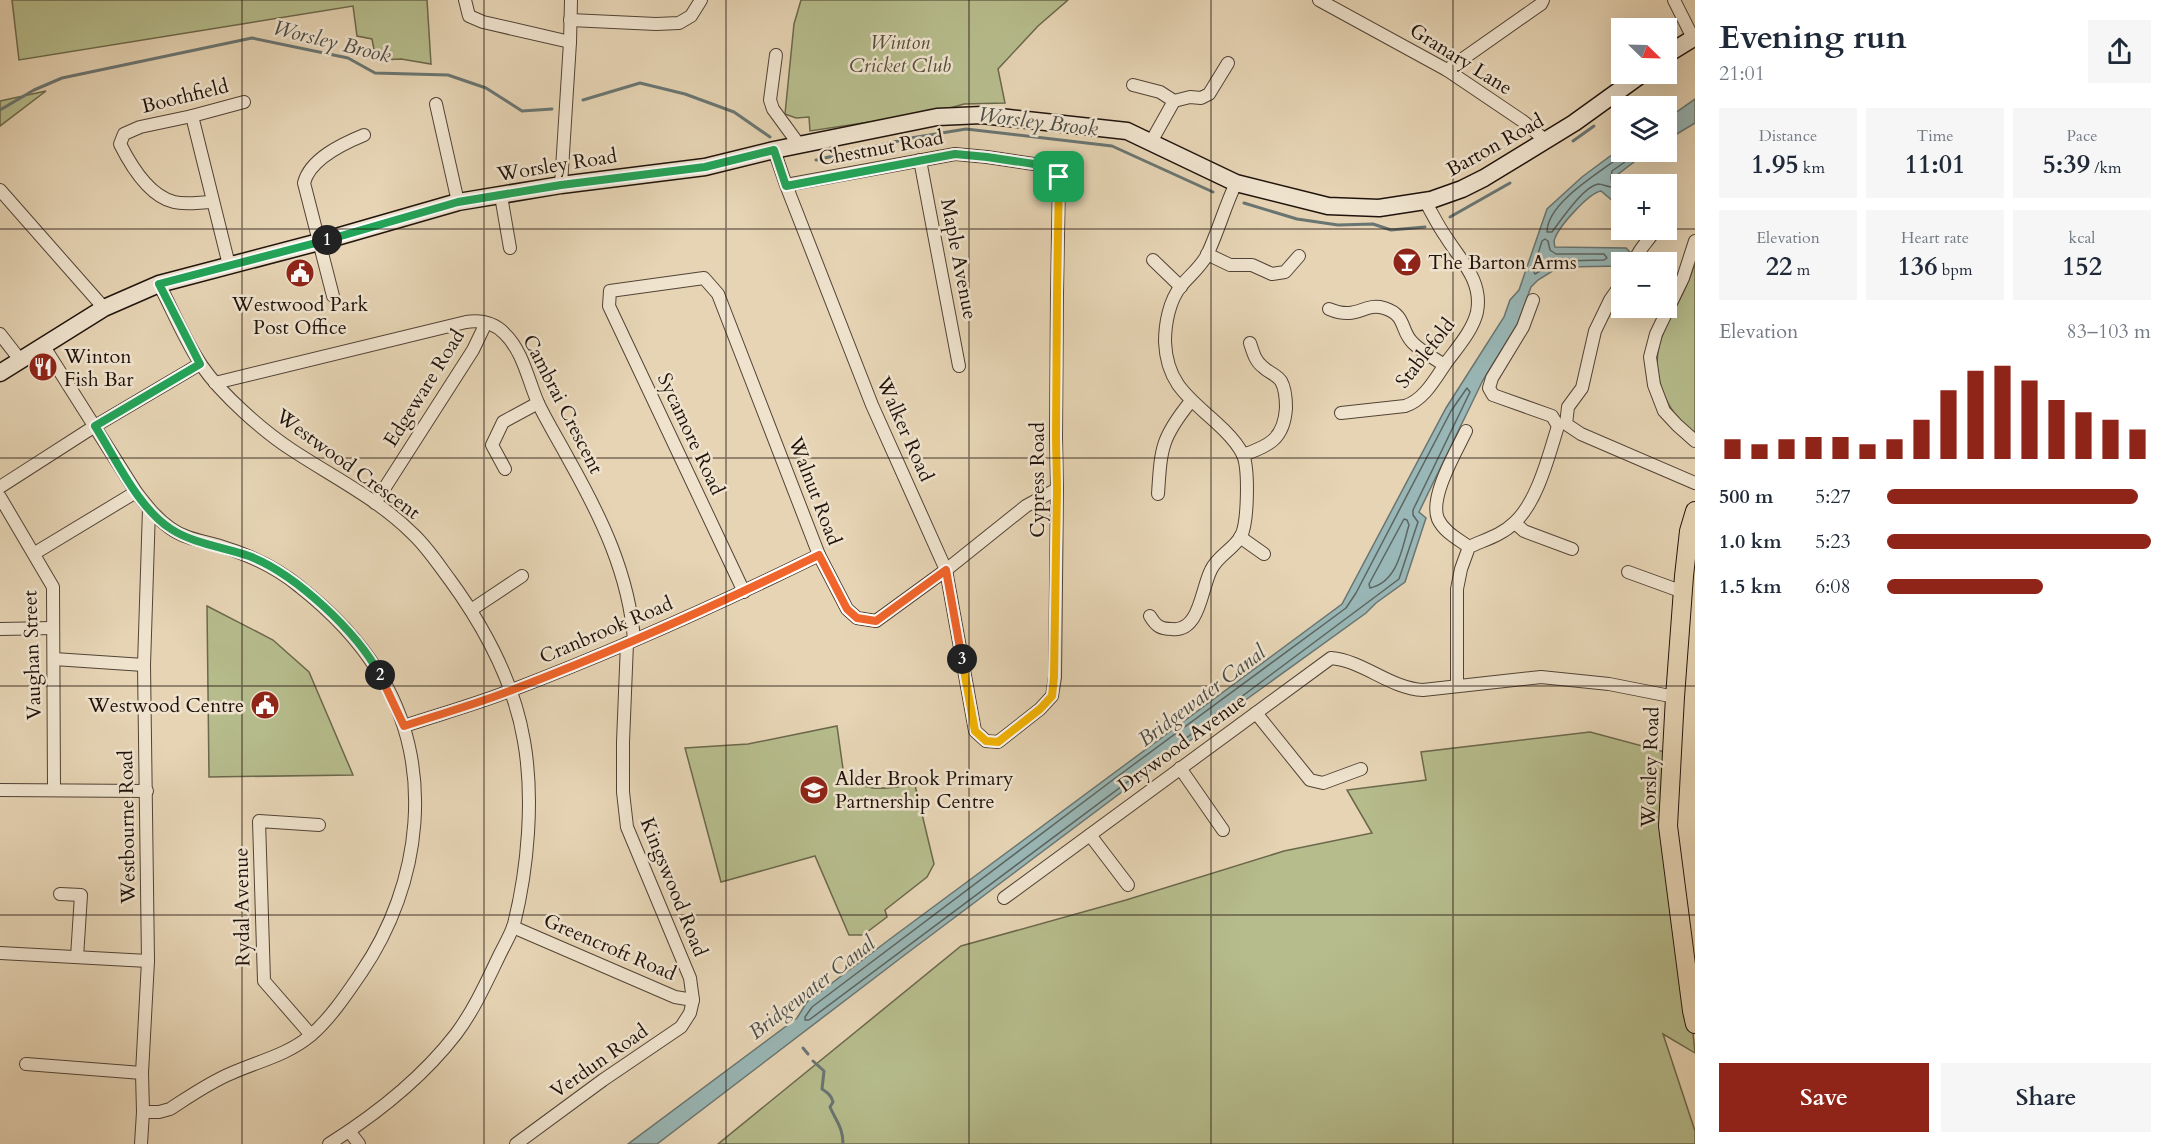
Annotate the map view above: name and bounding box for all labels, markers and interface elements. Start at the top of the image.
water label: Worsley Brook [270,13,395,71]
text: Evening run [1719,15,1907,60]
street label: Granary Lane [1405,17,1517,101]
north arrow [1611,18,1677,84]
map controls [1611,18,1677,318]
button: share [2088,20,2151,83]
park label: Winton Cricket Club [849,29,951,79]
text: 21:01 [1719,60,1765,87]
street label: Boothfield [139,72,232,120]
button: layers [1611,96,1677,162]
water label: Worsley Brook [976,100,1100,144]
street label: Barton Road [1442,107,1549,183]
street label: Chestnut Road [816,124,946,172]
text: Distance [1759,125,1817,147]
text: Time [1916,125,1954,147]
text: Pace [2067,125,2097,147]
street label: Worsley Road [494,142,619,188]
text: 1.95 [1751,147,1799,182]
text: 11:01 [1905,147,1965,182]
text: 5:39 [2042,147,2090,182]
pin [1033,151,1084,202]
text: km [1799,157,1825,179]
text: /km [2090,157,2122,179]
icon: arrive [1042,160,1075,193]
button: + [1611,174,1677,240]
street label: Maple Avenue [934,196,984,322]
pin: 1 [312,225,342,255]
text: Elevation [1756,227,1820,249]
text: Heart rate [1901,227,1969,249]
text: kcal [2069,227,2095,249]
text: 1 [323,229,331,251]
bar icon: The Barton Arms [1391,246,1423,278]
place label: The Barton Arms [1428,249,1577,276]
text: 22 [1766,249,1792,284]
text: 136 [1898,249,1938,284]
text: 152 [2062,249,2102,284]
button: − [1611,252,1677,318]
public building icon: Westwood Park Post Office [284,257,316,289]
text: m [1792,259,1810,281]
text: bpm [1938,259,1972,281]
place label: Westwood Park Post Office [231,291,368,341]
street label: Stablefold [1389,312,1461,394]
text: Elevation [1719,318,1798,345]
text: 83–103 m [2066,318,2151,345]
street label: Edgeware Road [377,324,471,452]
street label: Cambrai Crescent [516,330,610,479]
place label: Winton Fish Bar [63,343,134,393]
restaurant icon: Winton Fish Bar [27,351,59,383]
street label: Sycamore Road [651,369,731,500]
street label: Walker Road [869,371,940,486]
street label: Westwood Crescent [270,402,426,526]
street label: Cypress Road [1024,422,1051,538]
street label: Walnut Road [782,432,848,549]
text: 500 m [1719,483,1774,510]
text: 5:27 [1815,483,1851,510]
text: 1.0 km [1719,528,1782,555]
text: 5:23 [1815,528,1851,555]
text: 1.5 km [1719,573,1782,600]
text: 6:08 [1815,573,1851,600]
street label: Vaughan Street [16,589,48,720]
street label: Cranbrook Road [535,590,677,670]
water label: Bridgewater Canal [1132,638,1273,754]
pin: 3 [947,644,977,674]
text: 3 [958,648,966,670]
pin: 2 [365,660,395,690]
text: 2 [376,664,384,686]
street label: Drywood Avenue [1112,687,1252,799]
public building icon: Westwood Centre [249,689,281,721]
place label: Westwood Centre [87,692,244,719]
street label: Worsley Road [1634,706,1666,829]
street label: Westbourne Road [112,750,142,905]
place label: Alder Brook Primary Partnership Centre [835,765,1014,815]
school or university icon: Alder Brook Primary Partnership Centre [798,774,830,806]
street label: Kingswood Road [634,814,714,961]
street label: Rydal Avenue [227,847,257,967]
street label: Greencroft Road [540,907,681,987]
water label: Bridgewater Canal [743,929,882,1047]
street label: Verdun Road [545,1017,653,1105]
button: Save [1719,1063,1929,1132]
button: Share [1941,1063,2151,1132]

